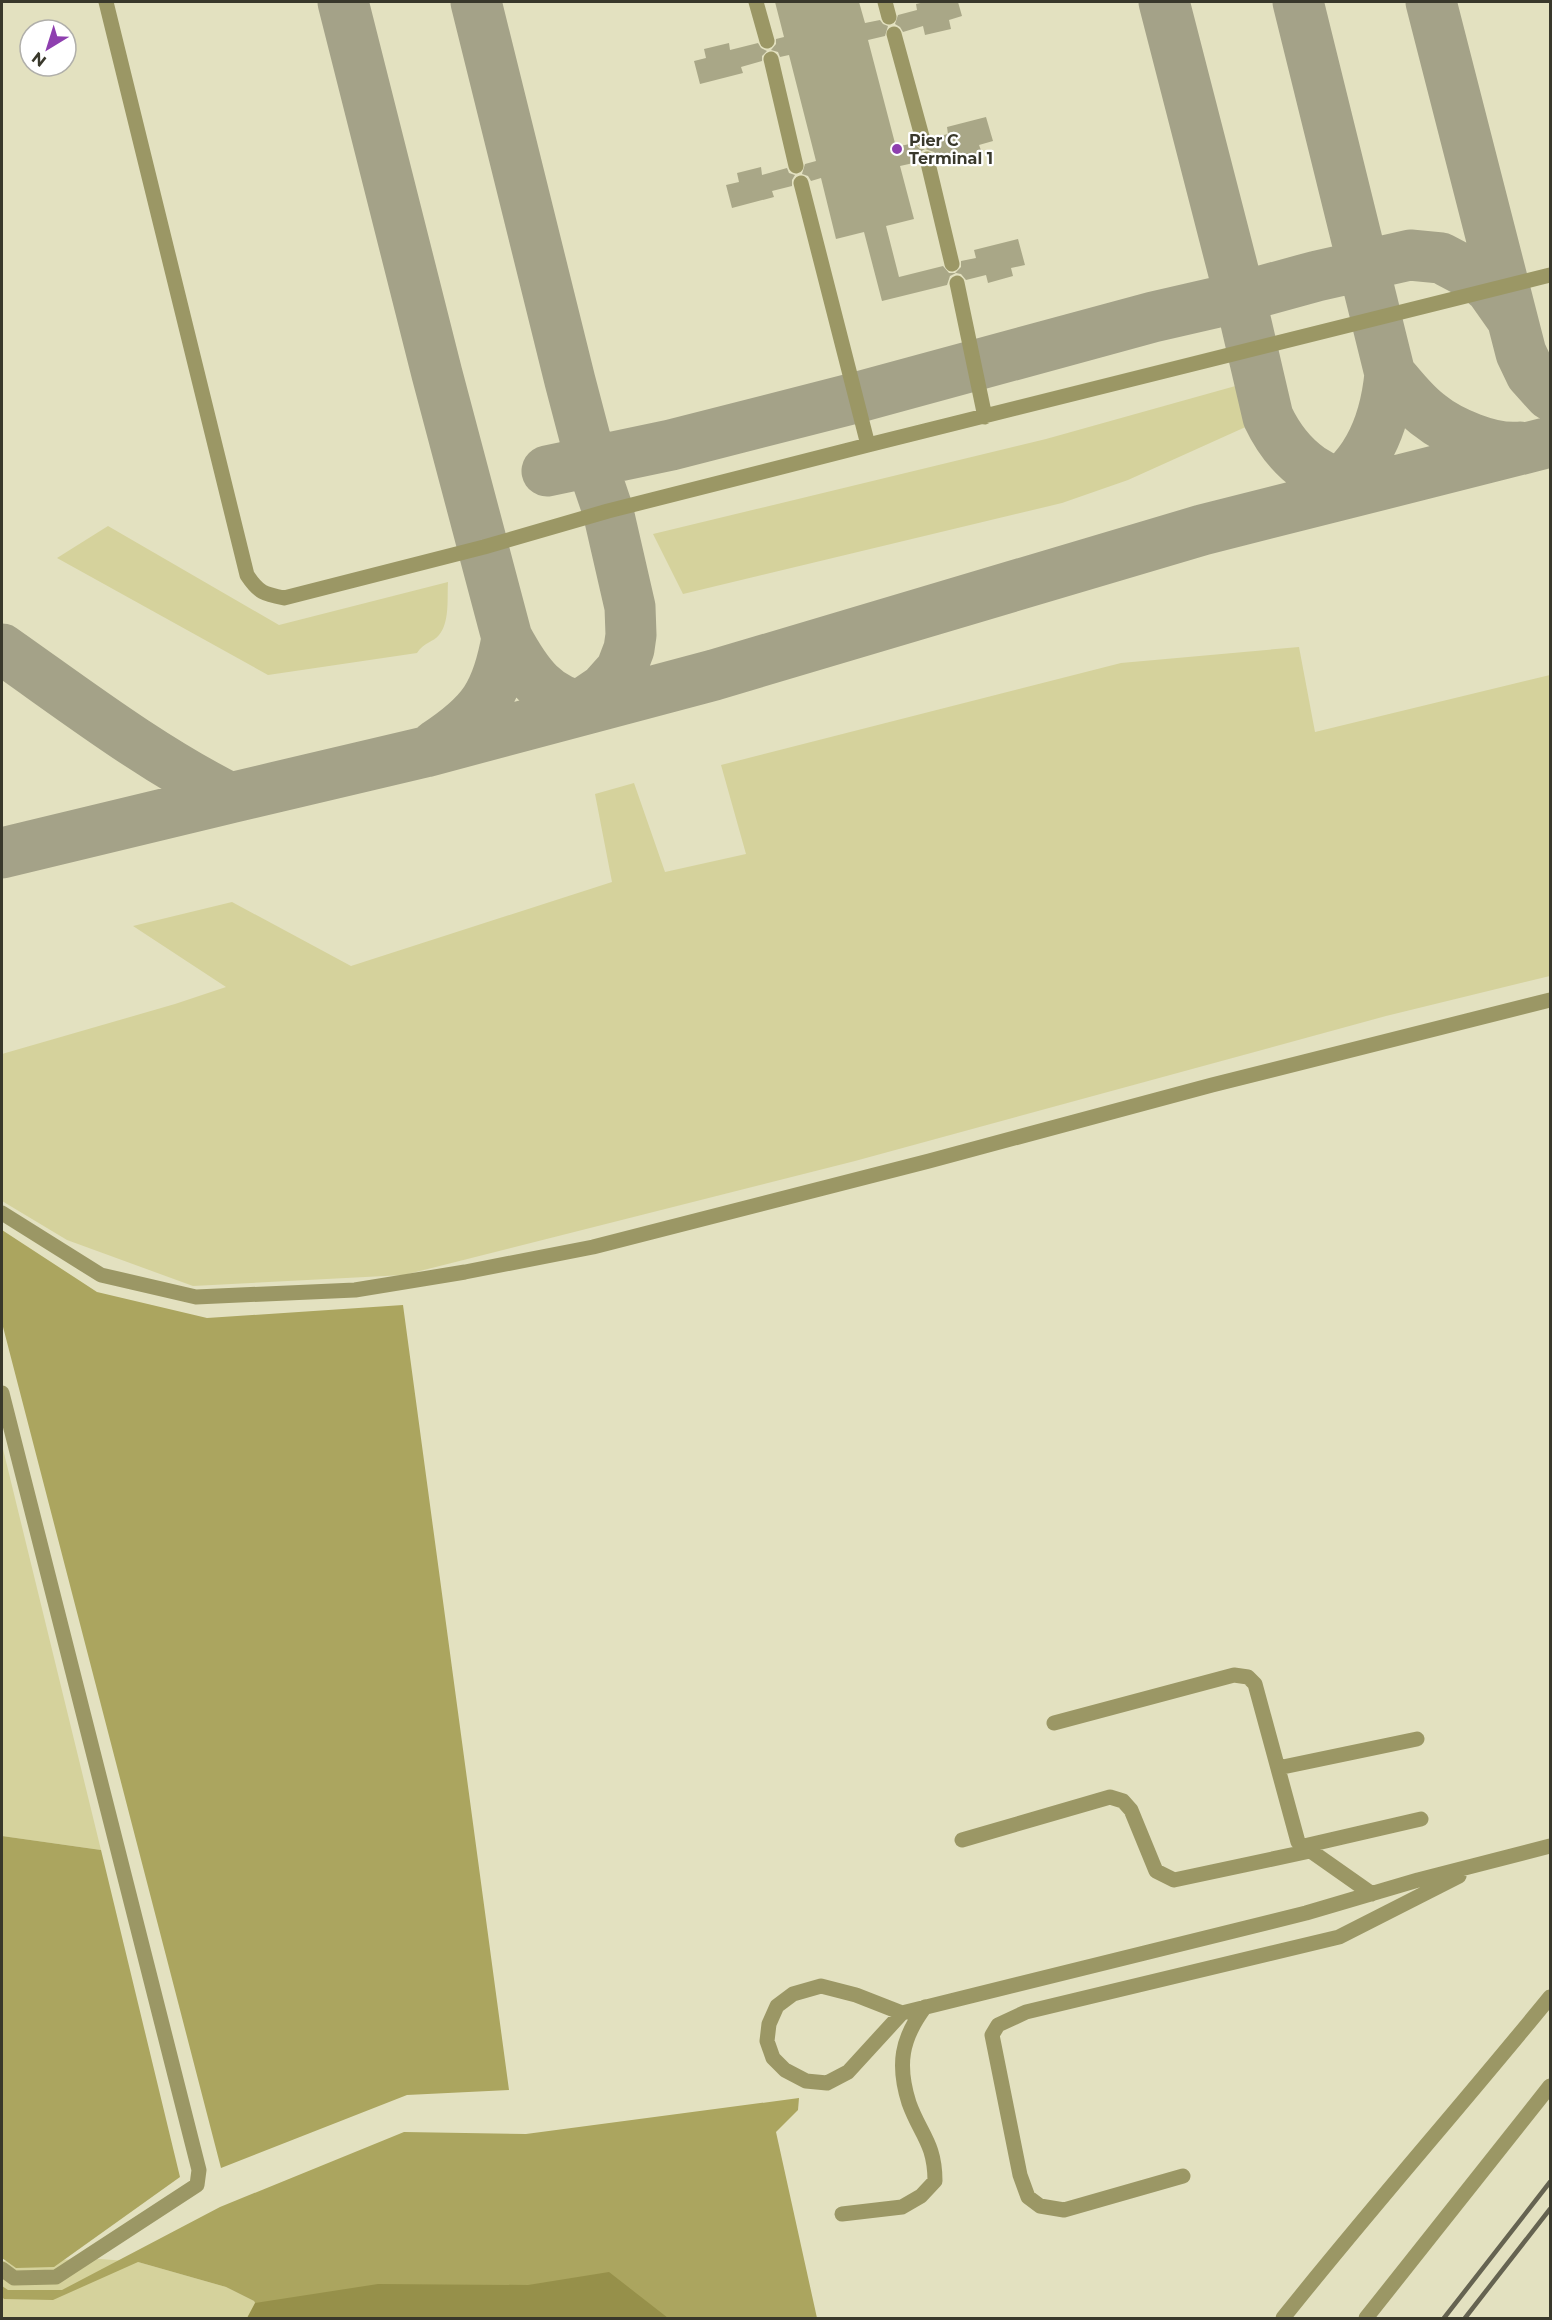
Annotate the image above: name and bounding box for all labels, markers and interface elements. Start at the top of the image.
north arrow [18,18,78,78]
text: N [28,48,50,71]
place label: Pier C Terminal 1 [909,131,993,168]
marker: Pier C Terminal 1 [890,142,904,156]

